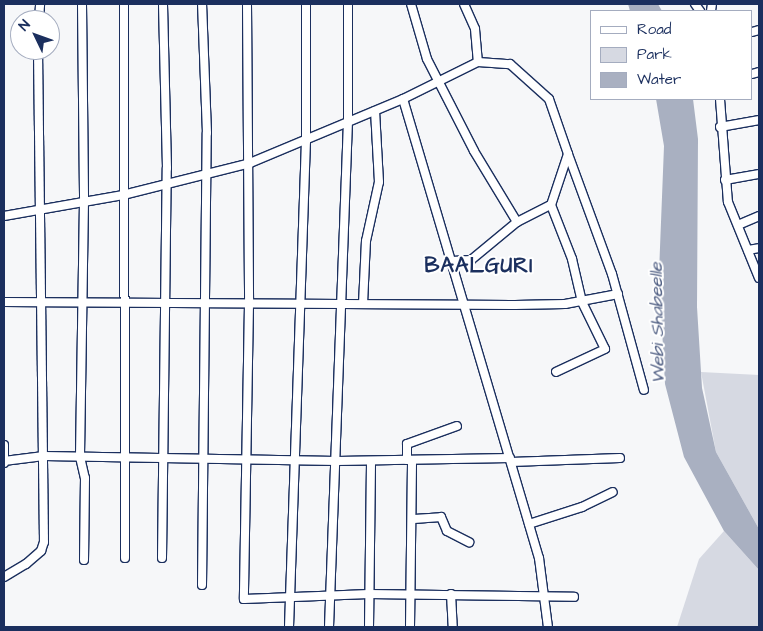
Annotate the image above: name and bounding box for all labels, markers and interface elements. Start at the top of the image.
north arrow [10,10,60,60]
legend [590,10,753,100]
text: N [14,16,35,36]
text: Road [637,19,671,40]
text: Park [637,44,672,65]
text: Water [637,69,681,90]
district label: BAALGURI [424,253,534,279]
water label: Webi Shabeelle [646,262,670,384]

